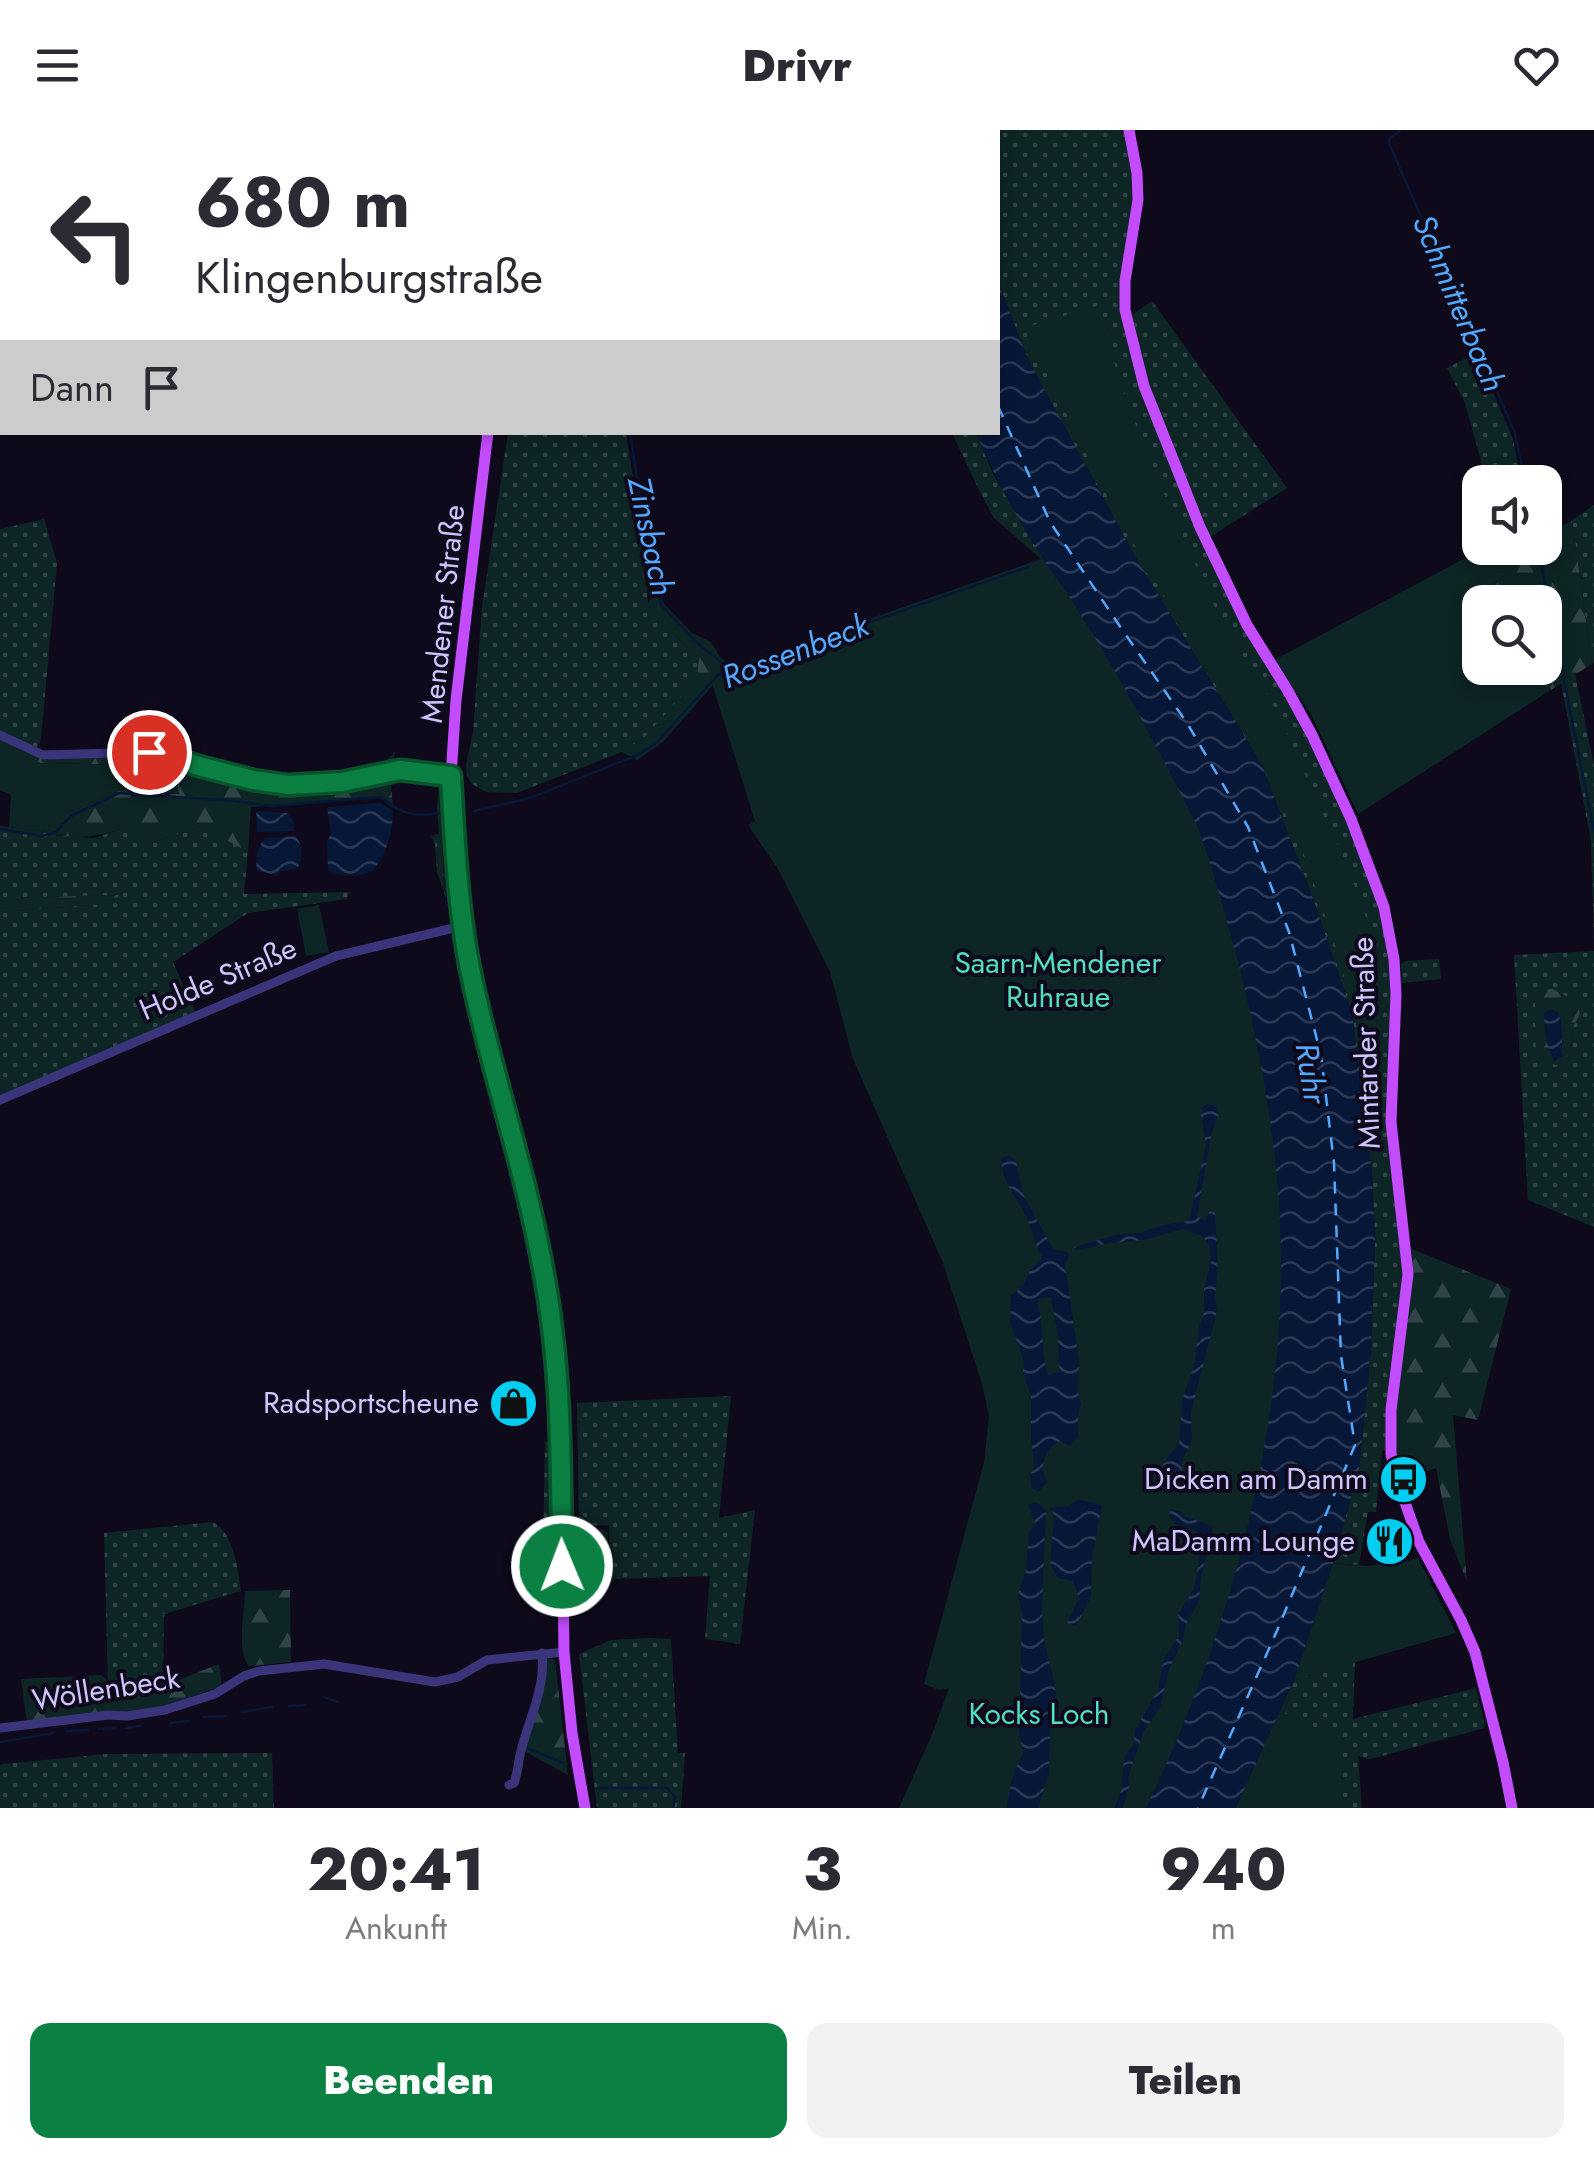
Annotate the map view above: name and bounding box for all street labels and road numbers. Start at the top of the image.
street label: Mendener Straße [410,503,475,725]
street label: Holde Straße [133,926,303,1031]
street label: Mintarder Straße [1340,936,1391,1150]
street label: Wöllenbeck [29,1656,184,1721]

